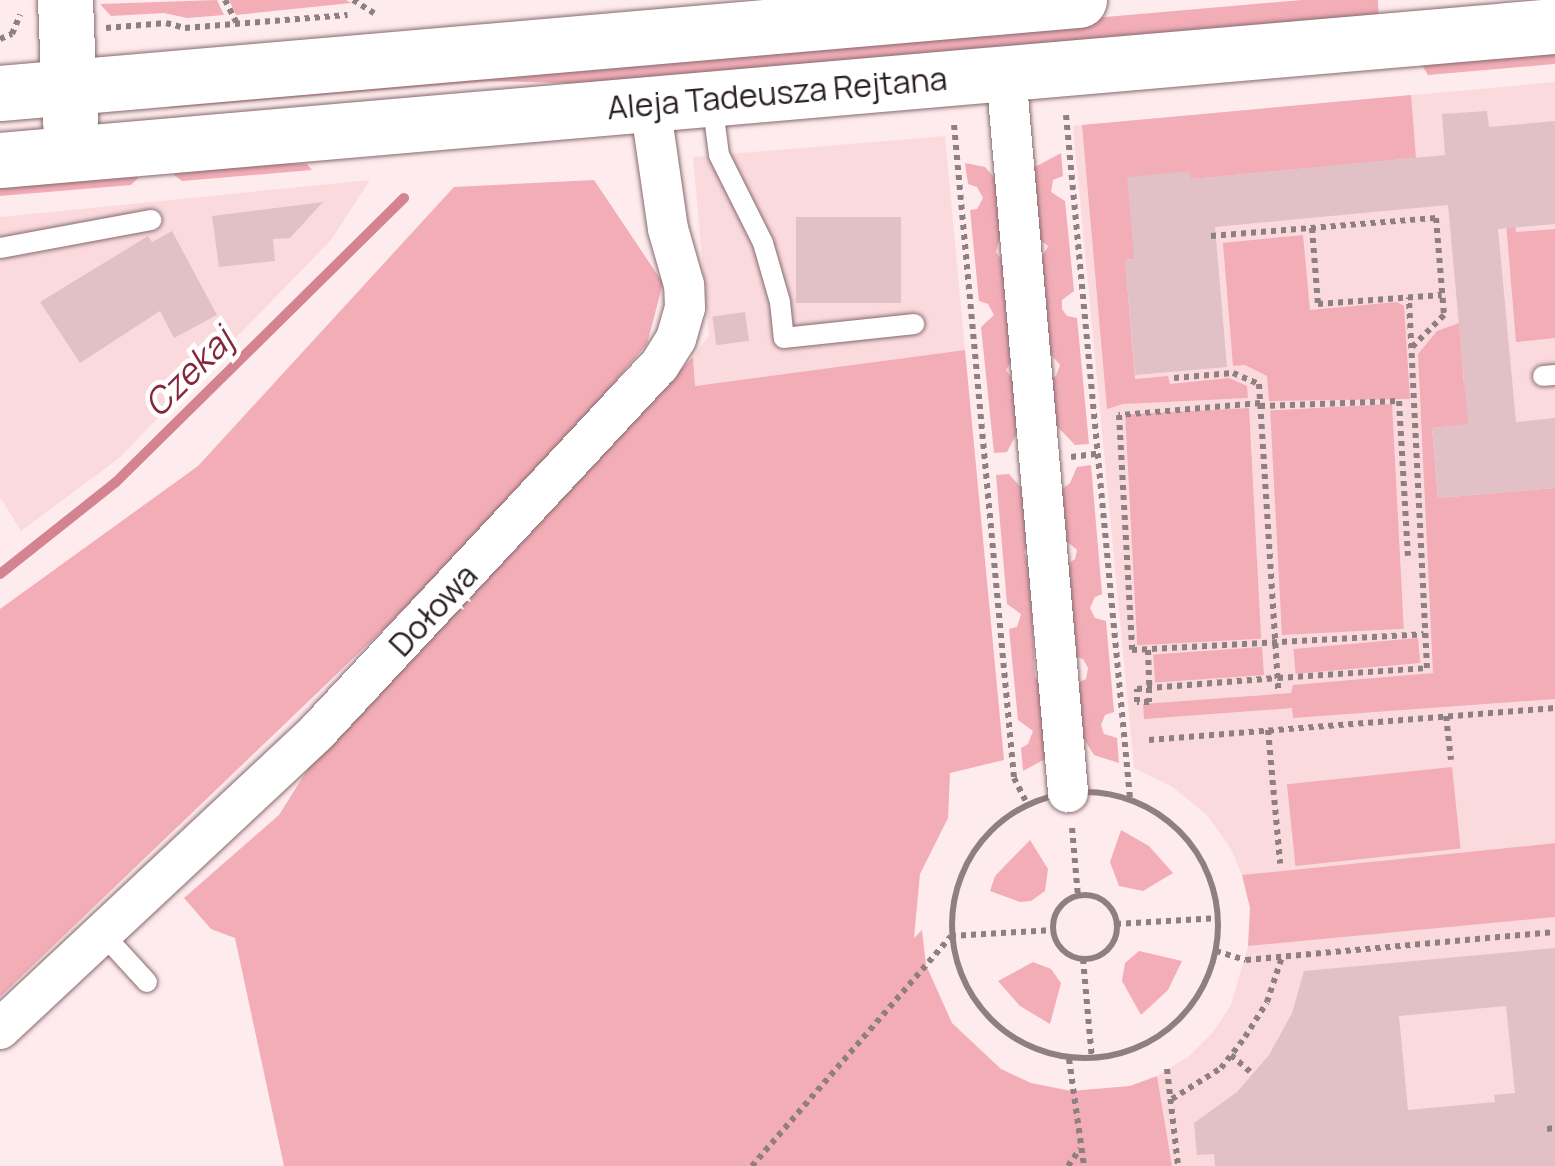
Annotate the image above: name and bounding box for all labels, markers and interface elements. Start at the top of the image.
street label: Aleja Tadeusza Rejtana [605,59,949,127]
water label: Czekaj [135,319,241,425]
street label: Dołowa [381,556,485,664]

